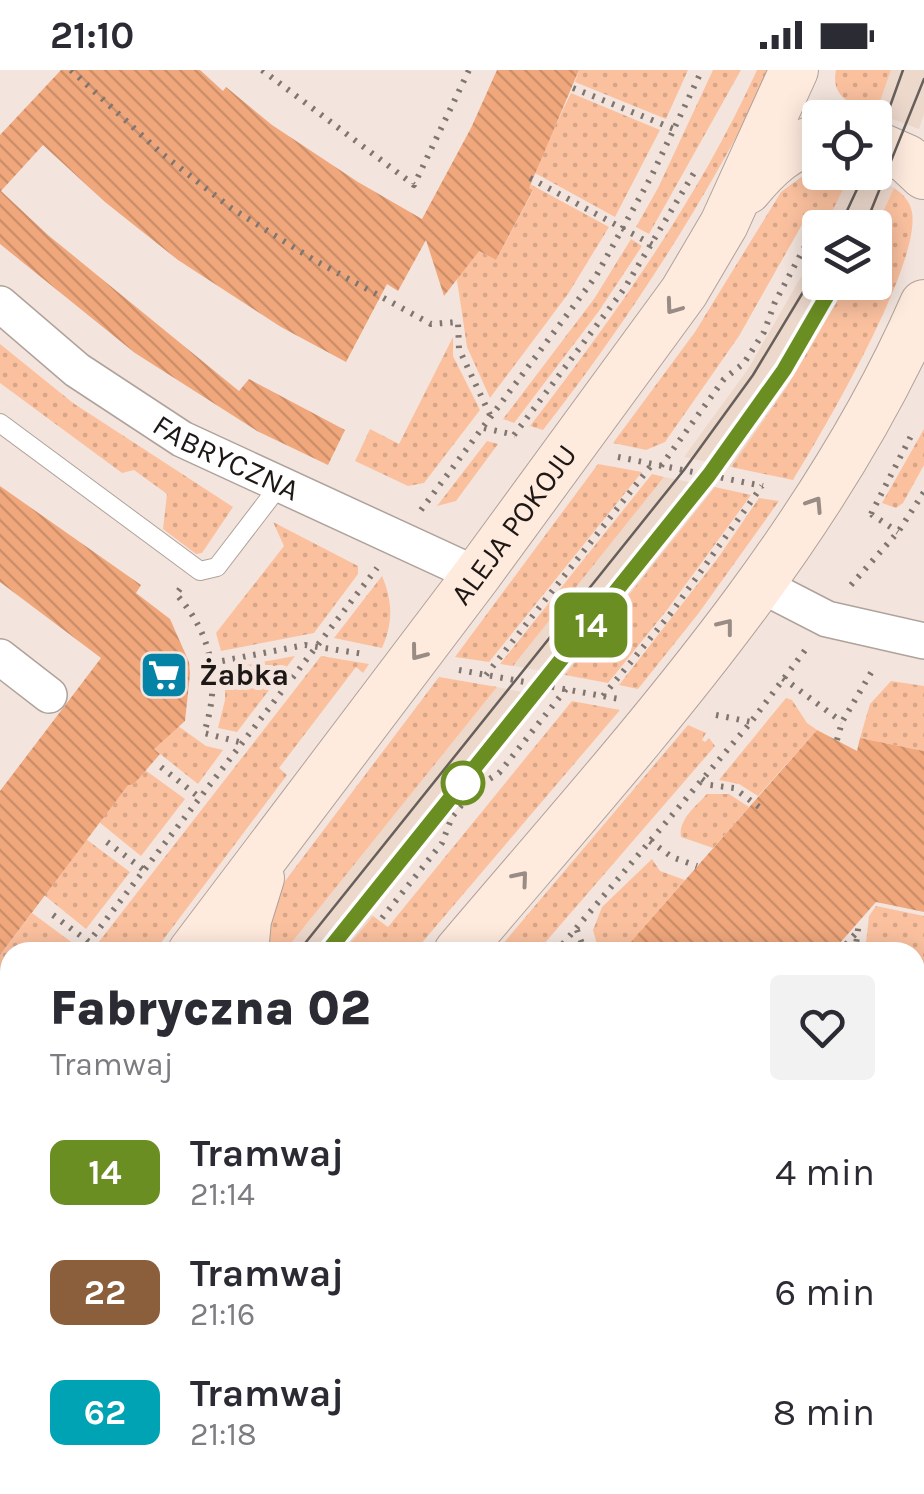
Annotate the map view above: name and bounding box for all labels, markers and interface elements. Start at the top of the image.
text: 21:10 [50,13,134,58]
map controls [802,100,892,300]
button: locate [802,100,892,190]
button: layers [802,210,892,300]
one-way arrow [667,296,685,314]
street label: FABRYCZNA [146,407,305,509]
street label: ALEJA POKOJU [443,437,584,612]
one-way arrow [803,497,822,515]
line badge: 14 [546,592,636,658]
text: 14 [574,605,608,646]
one-way arrow [714,619,732,637]
one-way arrow [413,642,430,660]
supermarket icon: Żabka [138,649,190,701]
place label: Żabka [199,657,289,693]
unlabelled marker [442,762,484,804]
one-way arrow [509,871,527,889]
button: heart [770,975,875,1080]
text: Fabryczna 02 [50,980,370,1036]
text: Tramwaj [50,1046,174,1083]
text: Tramwaj [190,1131,344,1176]
text: 4 min [775,1150,875,1195]
text: 14 [88,1152,122,1193]
text: 21:14 [190,1176,255,1213]
text: Tramwaj [190,1251,344,1296]
text: 6 min [774,1270,875,1315]
text: 22 [84,1272,126,1313]
text: 21:16 [190,1296,255,1333]
text: Tramwaj [190,1371,344,1416]
text: 8 min [773,1390,875,1435]
text: 62 [84,1392,126,1433]
text: 21:18 [190,1416,257,1453]

